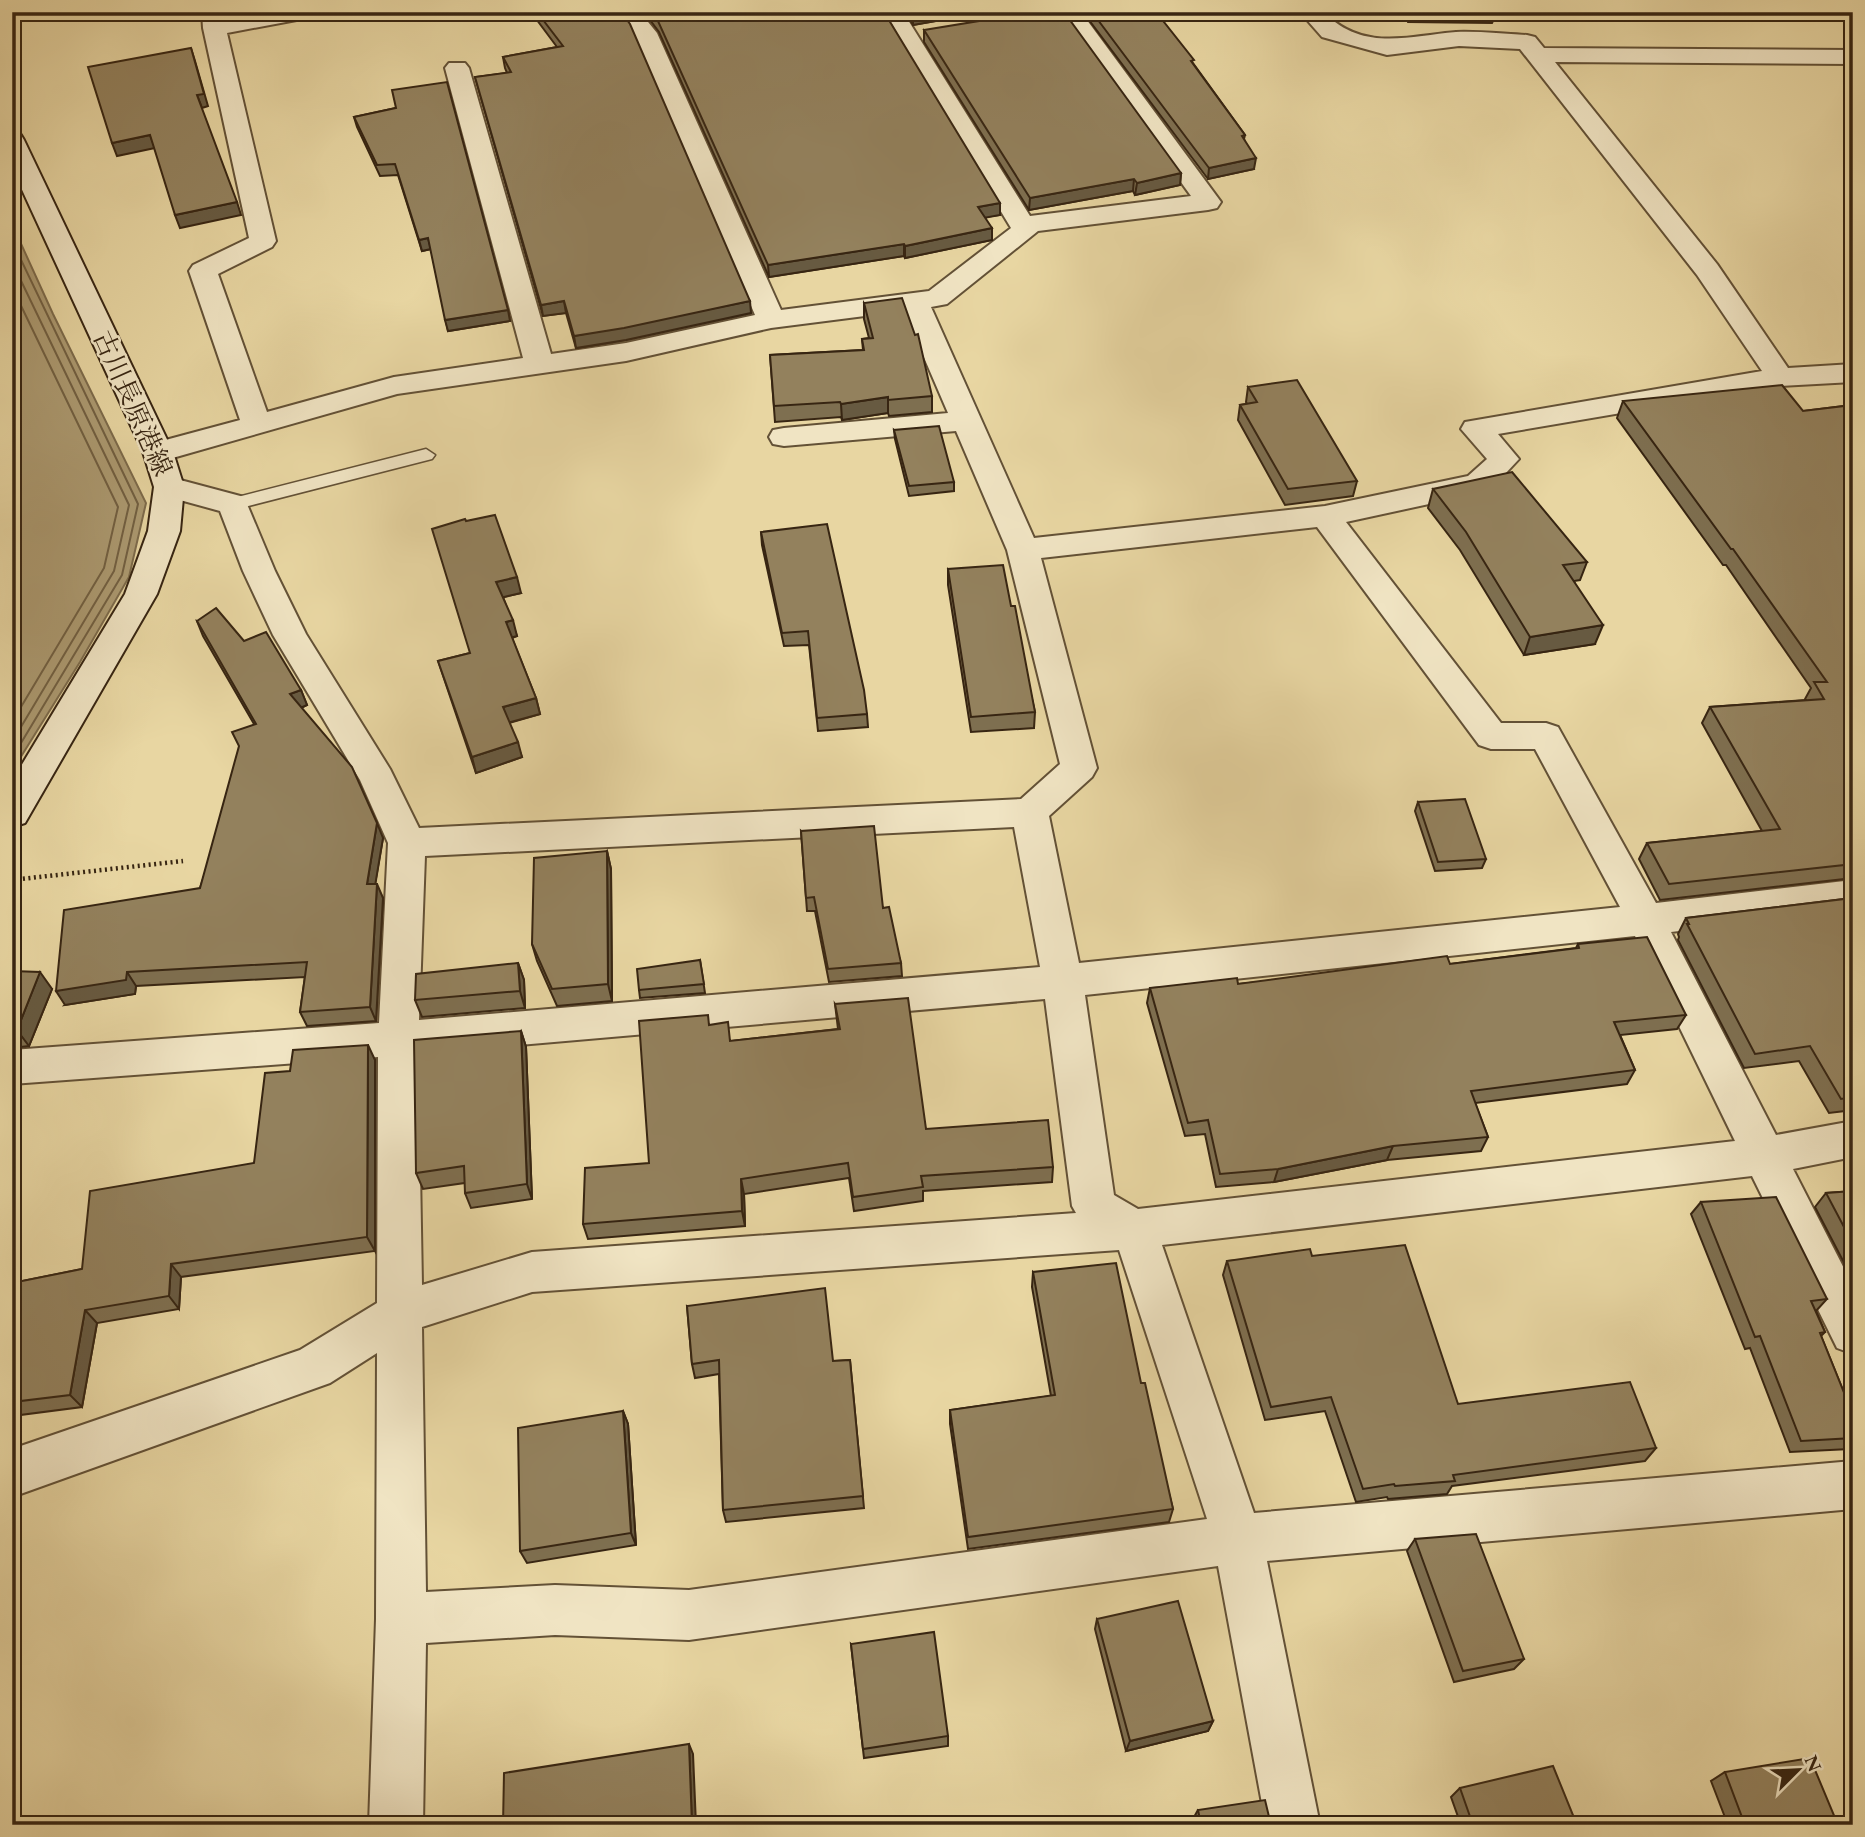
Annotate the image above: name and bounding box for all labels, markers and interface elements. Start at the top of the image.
street label: 古川長原港線 [86,325,180,481]
north arrow [1764,1736,1834,1806]
text: N [1799,1751,1828,1776]

